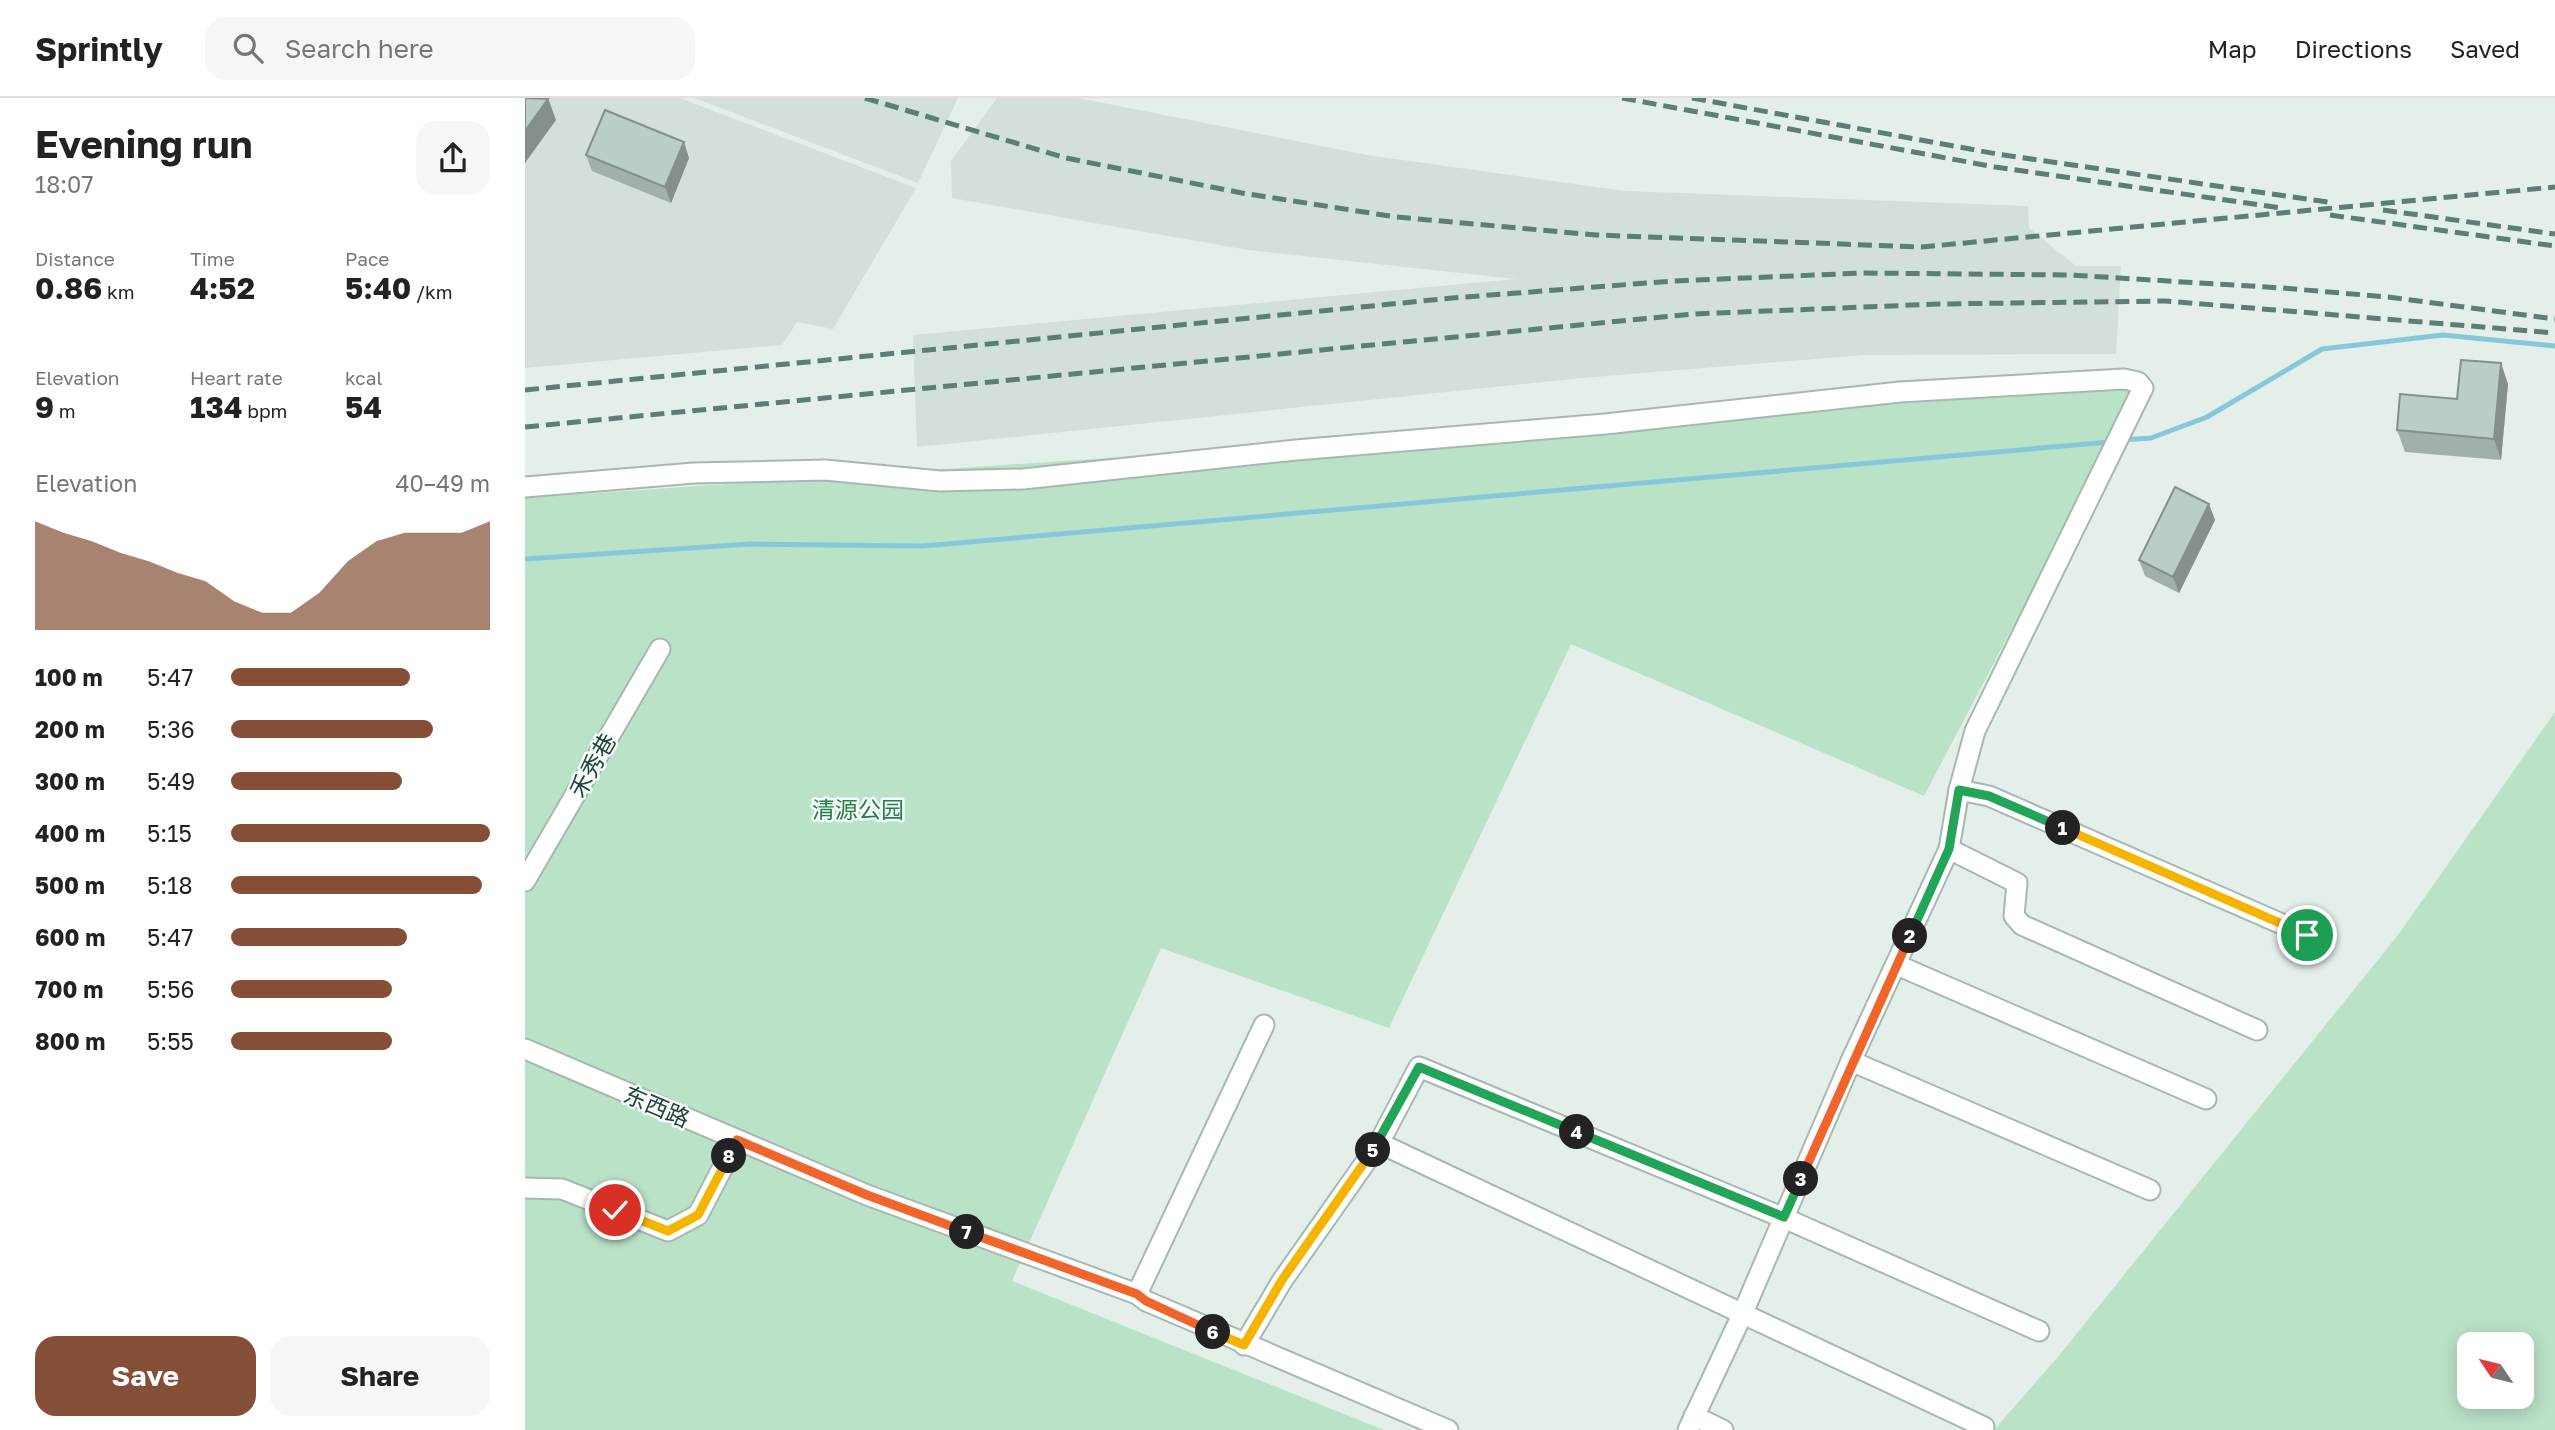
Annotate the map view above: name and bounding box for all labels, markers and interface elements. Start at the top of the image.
search box [205,17,695,80]
text: Sprintly [35,29,163,68]
icon: search [229,29,267,67]
text: Search here [285,33,434,64]
text: Map [2208,34,2257,63]
text: Directions [2295,34,2412,63]
text: Saved [2450,34,2520,63]
text: Evening run [35,121,253,166]
button: share [416,121,490,195]
text: 18:07 [35,170,94,198]
text: Distance [35,247,115,270]
text: Time [190,247,235,270]
text: Pace [345,247,389,270]
text: 0.86 [35,270,102,306]
text: 4:52 [190,270,255,306]
text: 5:40 [345,270,411,306]
text: km [102,280,135,303]
text: /km [411,280,453,303]
text: Elevation [35,366,120,389]
text: Heart rate [190,366,283,389]
text: kcal [345,366,383,389]
text: 9 [35,389,54,425]
text: 134 [190,389,243,425]
text: 54 [345,389,382,425]
text: m [54,399,76,422]
text: bpm [243,399,287,422]
text: Elevation [35,469,137,497]
text: 40–49 m [395,469,490,497]
text: 100 m [35,663,103,691]
text: 5:47 [147,663,193,691]
text: 200 m [35,715,105,743]
text: 5:36 [147,715,195,743]
street label: 禾秀巷 [563,728,621,802]
text: 300 m [35,767,105,795]
text: 5:49 [147,767,195,795]
park label: 清源公园 [812,795,904,823]
pin: 1 [2045,810,2081,846]
text: 1 [2058,816,2067,839]
text: 400 m [35,819,105,847]
text: 5:15 [147,819,192,847]
text: 500 m [35,871,105,899]
text: 5:18 [147,871,192,899]
pin [2277,905,2337,965]
icon: arrive [2288,916,2326,954]
pin: 2 [1893,918,1927,954]
text: 600 m [35,923,105,951]
text: 5:47 [147,923,193,951]
text: 2 [1904,924,1915,947]
text: 700 m [35,975,103,1003]
text: 5:56 [147,975,195,1003]
text: 800 m [35,1027,106,1055]
text: 5:55 [147,1027,194,1055]
street label: 东西路 [620,1080,694,1132]
pin: 4 [1559,1114,1595,1150]
text: 4 [1571,1120,1582,1143]
pin: 5 [1355,1132,1391,1168]
pin: 8 [711,1138,747,1174]
text: 5 [1367,1138,1378,1161]
text: 8 [722,1144,735,1167]
pin: 3 [1783,1162,1819,1196]
text: 3 [1795,1167,1806,1190]
pin [585,1180,645,1240]
icon: check [596,1191,634,1229]
pin: 7 [949,1214,985,1250]
text: 7 [961,1220,972,1243]
pin: 6 [1195,1314,1231,1350]
text: 6 [1206,1320,1219,1343]
north arrow [2457,1332,2534,1409]
map controls [2457,1332,2534,1409]
button: Save [35,1336,256,1416]
button: Share [270,1336,490,1416]

